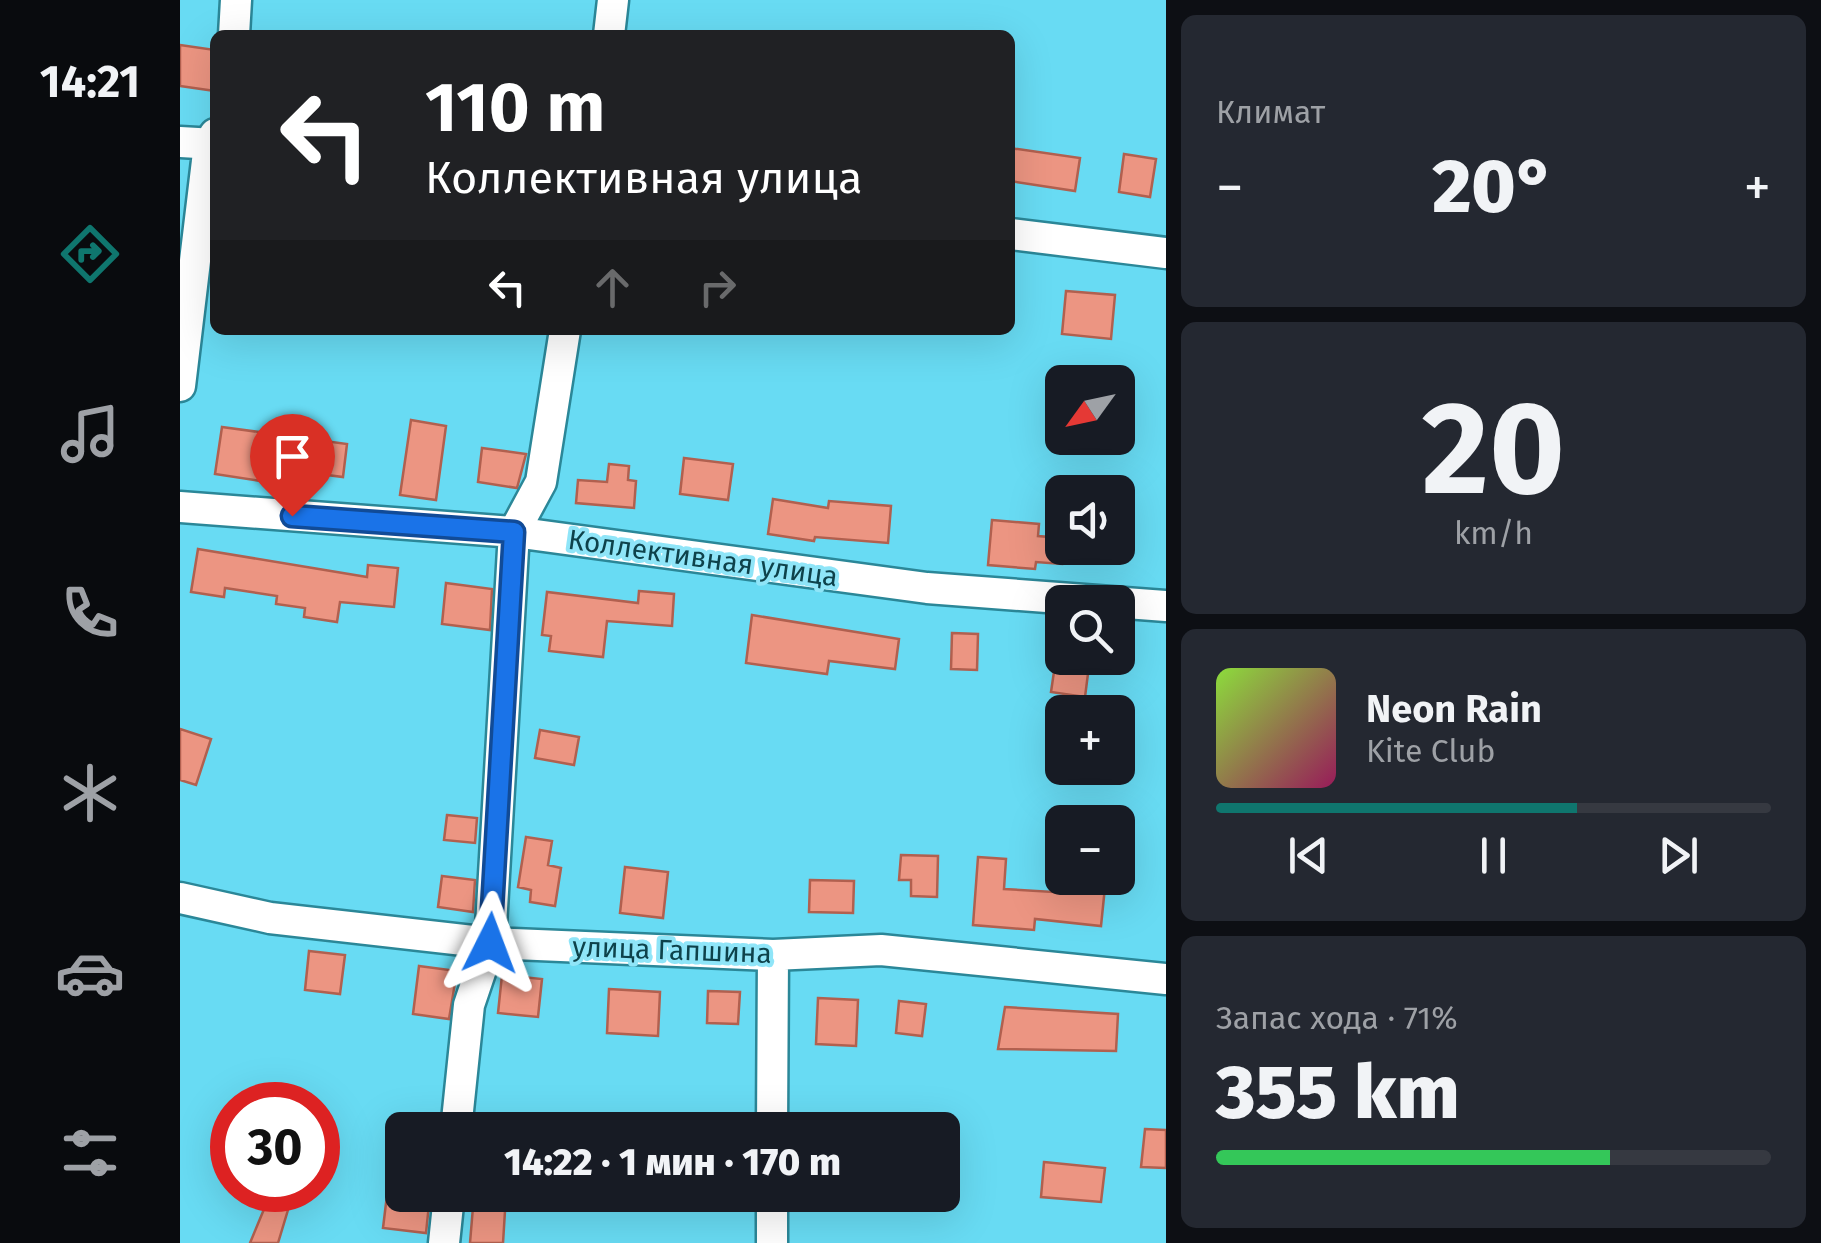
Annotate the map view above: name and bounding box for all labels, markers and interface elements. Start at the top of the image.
text: 14:21 [40,55,140,109]
text: 110 m [425,66,605,150]
icon: left [260,70,390,200]
text: Климат [1216,93,1325,131]
text: 20° [1432,142,1555,232]
text: Коллективная улица [425,151,862,205]
text: − [1216,155,1244,221]
text: + [1744,155,1771,221]
icon: directions [55,219,125,289]
icon: left [480,260,535,315]
icon: ahead [585,260,640,315]
icon: right [690,260,745,315]
north arrow [1045,365,1135,455]
map controls [1045,365,1135,895]
text: 20 [1422,371,1565,527]
icon: music [55,399,125,469]
pin [250,414,335,517]
icon: arrive [265,429,320,484]
button: sound [1045,475,1135,565]
text: km/h [1454,514,1533,552]
street label: Коллективная улица [566,523,840,593]
icon: phone [55,578,125,648]
button: search [1045,585,1135,675]
text: Neon Rain [1366,686,1542,732]
button: + [1045,695,1135,785]
text: Kite Club [1366,732,1495,770]
icon: climate [55,758,125,828]
button: − [1045,805,1135,895]
icon: previous [1281,828,1336,883]
icon: pause [1466,828,1521,883]
icon: next [1651,828,1706,883]
position arrow [438,891,542,995]
street label: улица Гапшина [572,930,772,970]
icon: car [55,938,125,1008]
text: Запас хода · 71% [1216,999,1458,1037]
text: 355 km [1216,1048,1459,1138]
speed limit sign: 30 [210,1082,340,1212]
icon: filters [55,1118,125,1188]
text: 14:22 · 1 мин · 170 m [504,1139,841,1185]

